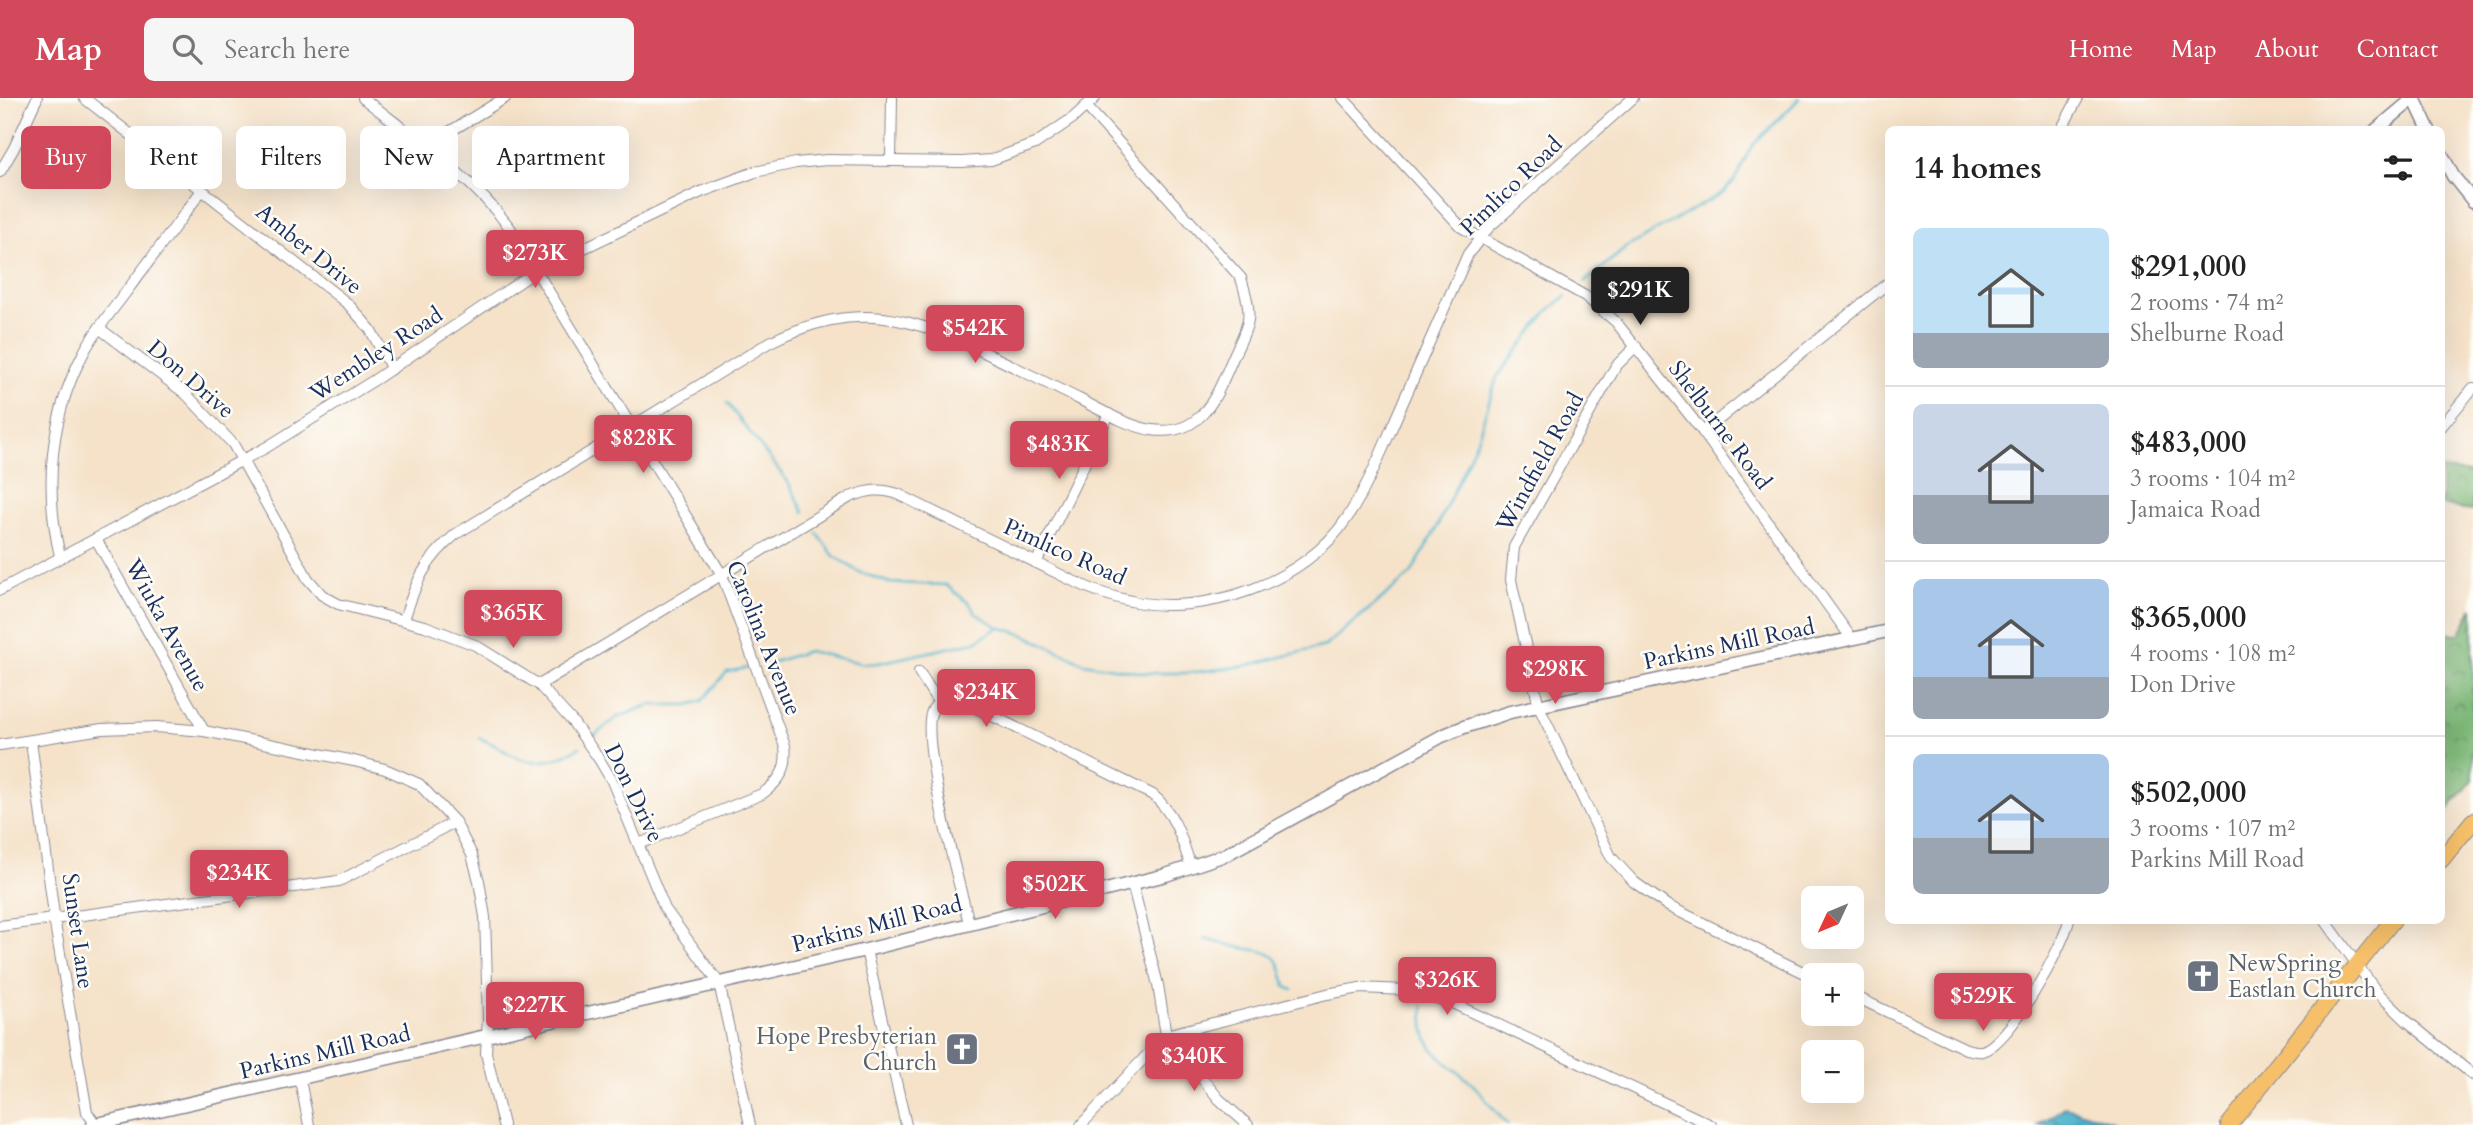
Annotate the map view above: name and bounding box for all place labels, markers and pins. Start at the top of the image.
pin: $273K [486,230,584,290]
pin: $291K [1591,268,1689,327]
pin: $542K [926,306,1024,365]
pin: $828K [594,416,692,475]
pin: $483K [1010,422,1108,481]
pin: $365K [464,590,562,650]
pin: $298K [1506,646,1604,706]
pin: $234K [937,670,1035,729]
pin: $234K [190,850,288,910]
pin: $502K [1006,862,1104,921]
place label: NewSpring Eastlan Church [2228,948,2377,1005]
church icon: NewSpring Eastlan Church [2184,957,2222,995]
pin: $326K [1398,958,1496,1017]
pin: $529K [1934,974,2032,1033]
pin: $227K [486,982,584,1042]
place label: Hope Presbyterian Church [756,1021,937,1078]
church icon: Hope Presbyterian Church [943,1030,981,1068]
pin: $340K [1145,1034,1243,1093]

